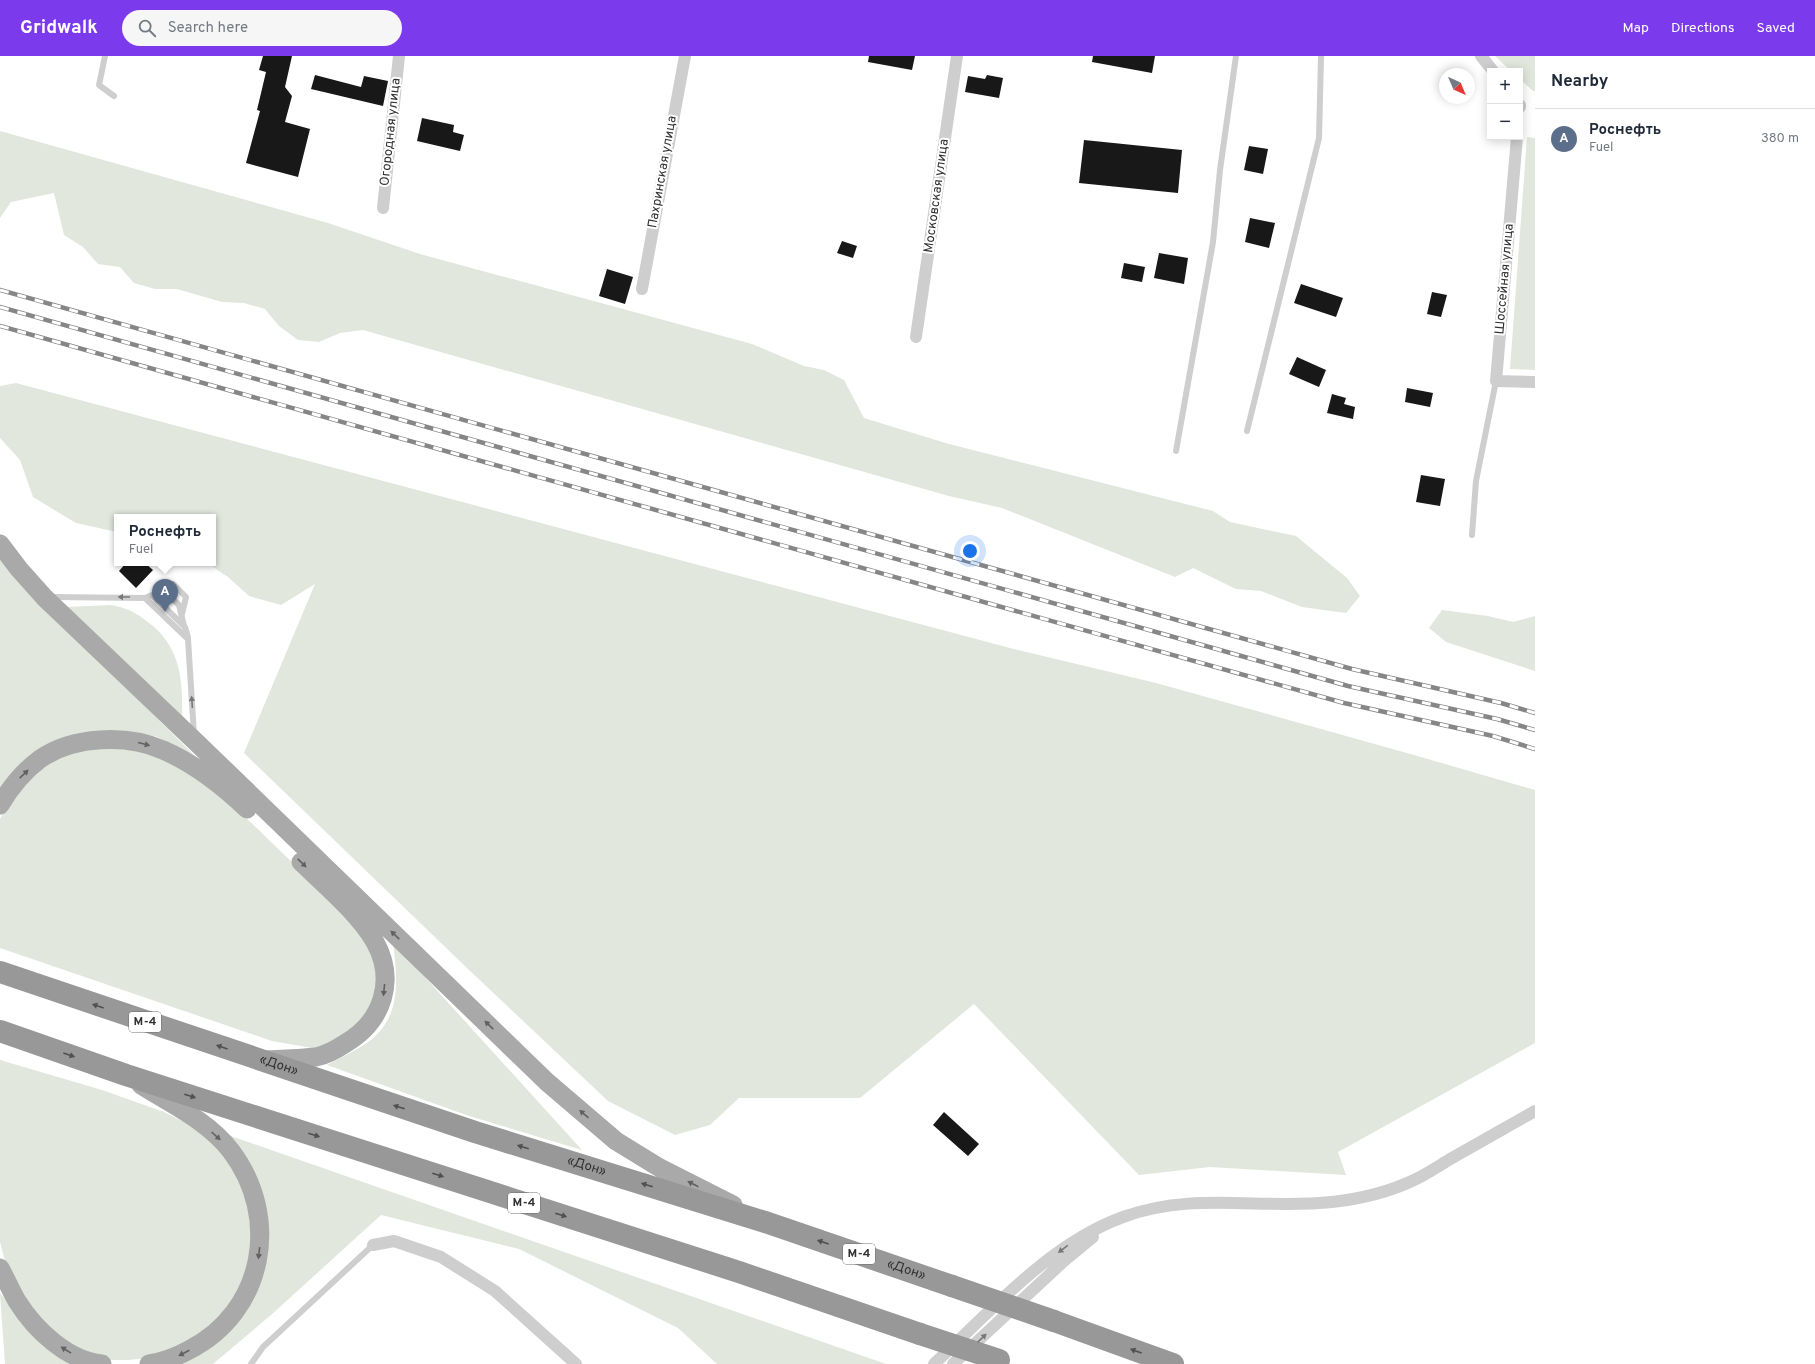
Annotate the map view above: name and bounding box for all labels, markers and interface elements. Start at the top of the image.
search box [122,10,402,46]
text: Gridwalk [20,16,98,40]
icon: search [136,17,158,39]
text: Search here [168,19,248,38]
text: Map [1623,20,1649,37]
text: Directions [1671,20,1735,37]
text: Saved [1757,20,1795,37]
north arrow [1439,68,1475,104]
map controls [1487,68,1523,140]
button: + [1487,68,1523,104]
text: Nearby [1551,71,1608,93]
street label: Огородная улица [377,77,405,187]
button: − [1487,104,1523,140]
street label: Пахринская улица [645,115,681,229]
text: Роснефть [1589,121,1661,140]
text: A [1559,131,1569,147]
text: 380 m [1761,131,1799,147]
street label: Московская улица [921,138,953,254]
text: Fuel [1589,140,1614,156]
street label: Шоссейная улица [1492,223,1518,335]
popup [114,514,216,566]
text: Роснефть [129,523,201,542]
your location [960,541,980,561]
text: Fuel [129,542,153,558]
pin: A [152,579,178,612]
one-way arrow [117,594,130,600]
one-way arrow [189,696,196,708]
one-way arrow [139,741,151,747]
one-way arrow [19,770,29,779]
one-way arrow [297,858,307,868]
one-way arrow [390,930,400,940]
one-way arrow [381,984,387,996]
one-way arrow [92,1003,104,1009]
road number: М-4 [129,1012,161,1032]
one-way arrow [484,1021,494,1030]
one-way arrow [215,1044,227,1050]
street label: «Дон» [257,1052,300,1080]
one-way arrow [64,1053,76,1059]
one-way arrow [184,1093,196,1099]
one-way arrow [393,1104,405,1110]
one-way arrow [579,1109,589,1118]
one-way arrow [212,1131,221,1140]
one-way arrow [308,1132,320,1138]
one-way arrow [517,1144,529,1150]
street label: «Дон» [565,1153,608,1180]
one-way arrow [432,1172,444,1178]
one-way arrow [687,1181,698,1188]
one-way arrow [641,1182,653,1188]
road number: М-4 [508,1193,540,1213]
one-way arrow [556,1212,568,1218]
one-way arrow [816,1238,828,1244]
road number: М-4 [843,1244,875,1264]
one-way arrow [1057,1244,1068,1253]
one-way arrow [256,1247,262,1260]
street label: «Дон» [885,1256,928,1284]
one-way arrow [977,1333,987,1342]
one-way arrow [61,1346,72,1354]
one-way arrow [1130,1347,1142,1353]
one-way arrow [178,1350,190,1356]

